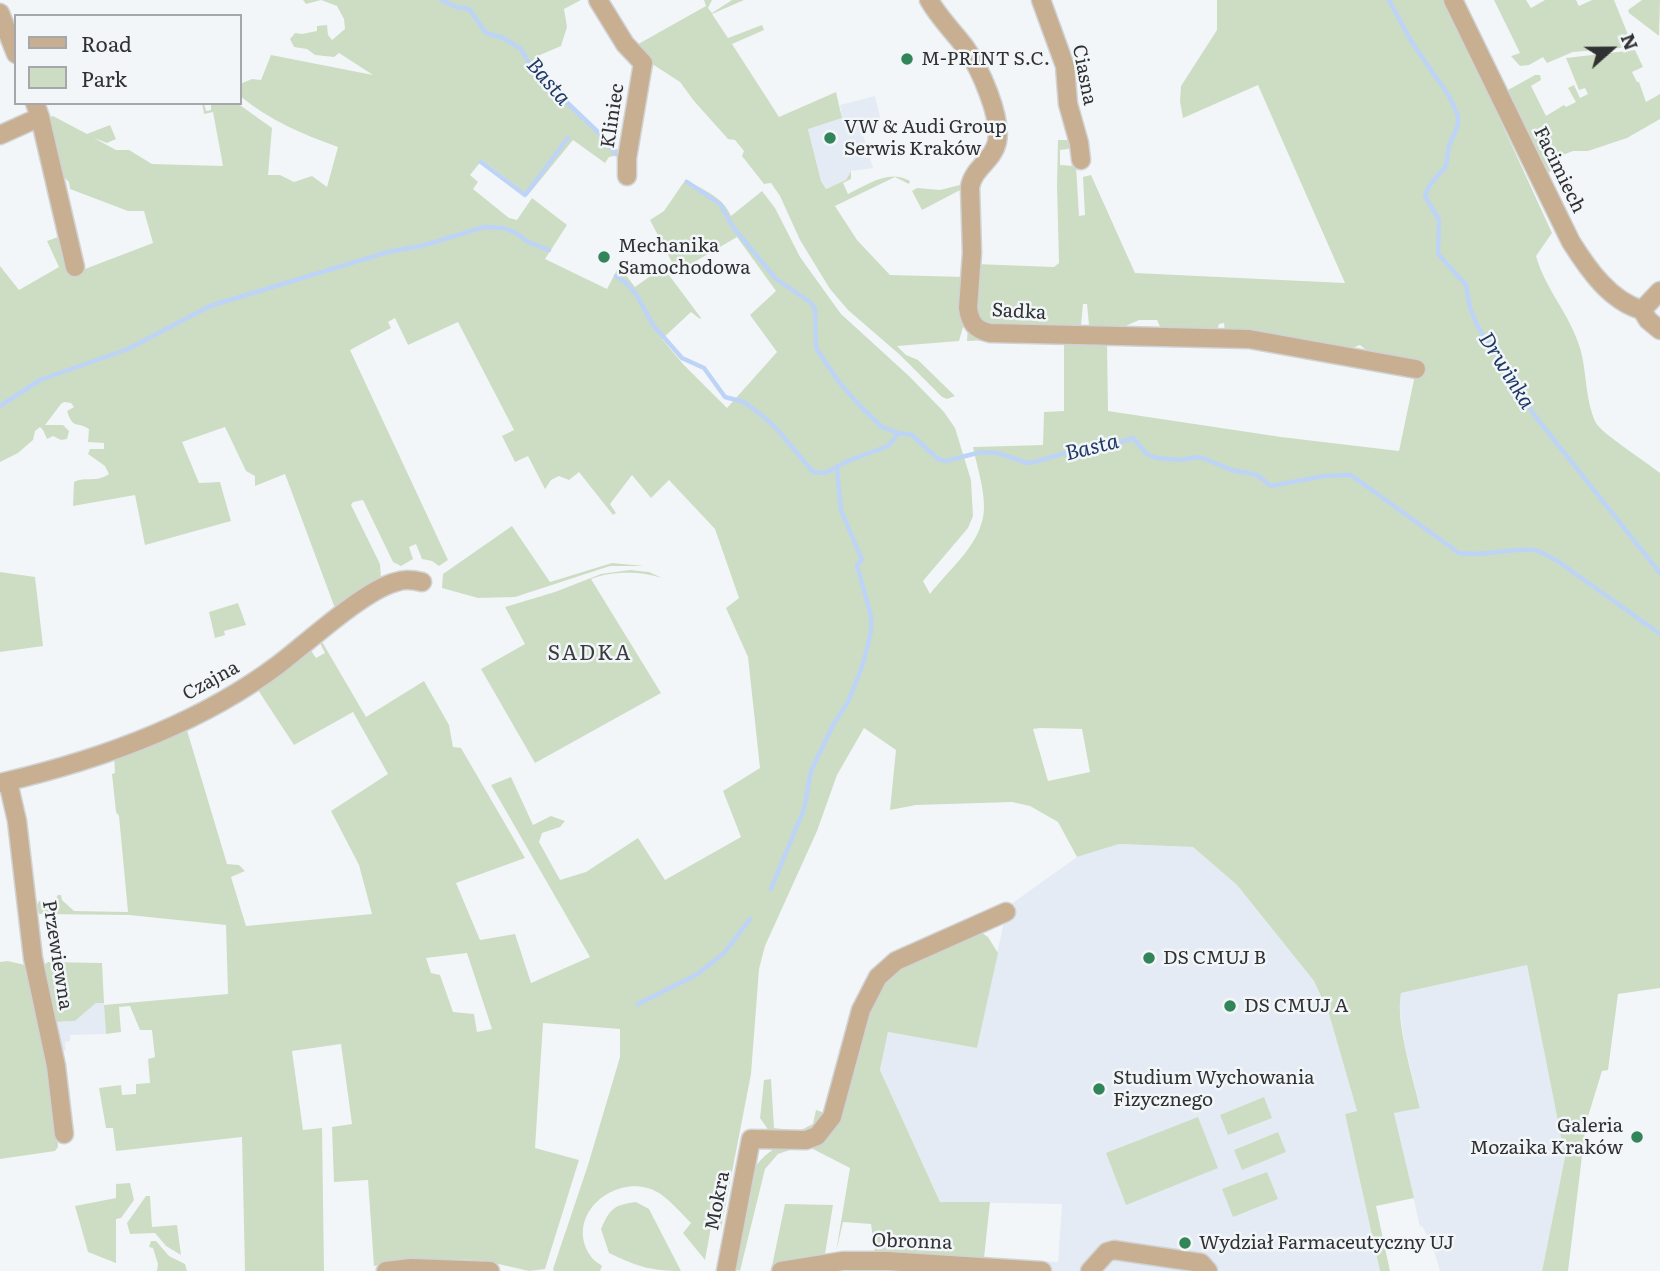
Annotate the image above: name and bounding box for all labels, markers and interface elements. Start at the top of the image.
legend [14,14,242,105]
north arrow [1576,14,1646,84]
text: Road [81,27,132,58]
text: N [1615,29,1647,54]
street label: Ciasna [1067,43,1101,107]
place label: M-PRINT S.C. [921,48,1050,70]
marker: M-PRINT S.C. [899,51,915,67]
water label: Basta [521,53,575,111]
text: Park [81,62,127,93]
street label: Kliniec [597,82,629,150]
place label: VW & Audi Group Serwis Kraków [844,116,1007,160]
street label: Facimiech [1528,123,1590,217]
marker: VW & Audi Group Serwis Kraków [822,130,838,146]
place label: Mechanika Samochodowa [618,235,750,279]
marker: Mechanika Samochodowa [596,249,612,265]
street label: Sadka [991,299,1047,325]
water label: Drwinka [1473,328,1539,414]
water label: Basta [1063,429,1121,467]
district label: SADKA [548,641,632,667]
street label: Czajna [179,656,243,706]
street label: Przewiewna [37,898,77,1012]
place label: DS CMUJ B [1163,947,1266,969]
marker: DS CMUJ B [1141,950,1157,966]
place label: DS CMUJ A [1244,995,1348,1017]
marker: DS CMUJ A [1222,998,1238,1014]
place label: Studium Wychowania Fizycznego [1113,1067,1314,1111]
marker: Studium Wychowania Fizycznego [1091,1081,1107,1097]
place label: Galeria Mozaika Kraków [1470,1115,1623,1159]
marker: Galeria Mozaika Kraków [1629,1129,1645,1145]
street label: Mokra [701,1169,735,1233]
street label: Obronna [871,1229,953,1255]
place label: Wydział Farmaceutyczny UJ [1199,1232,1454,1254]
marker: Wydział Farmaceutyczny UJ [1177,1235,1193,1251]

